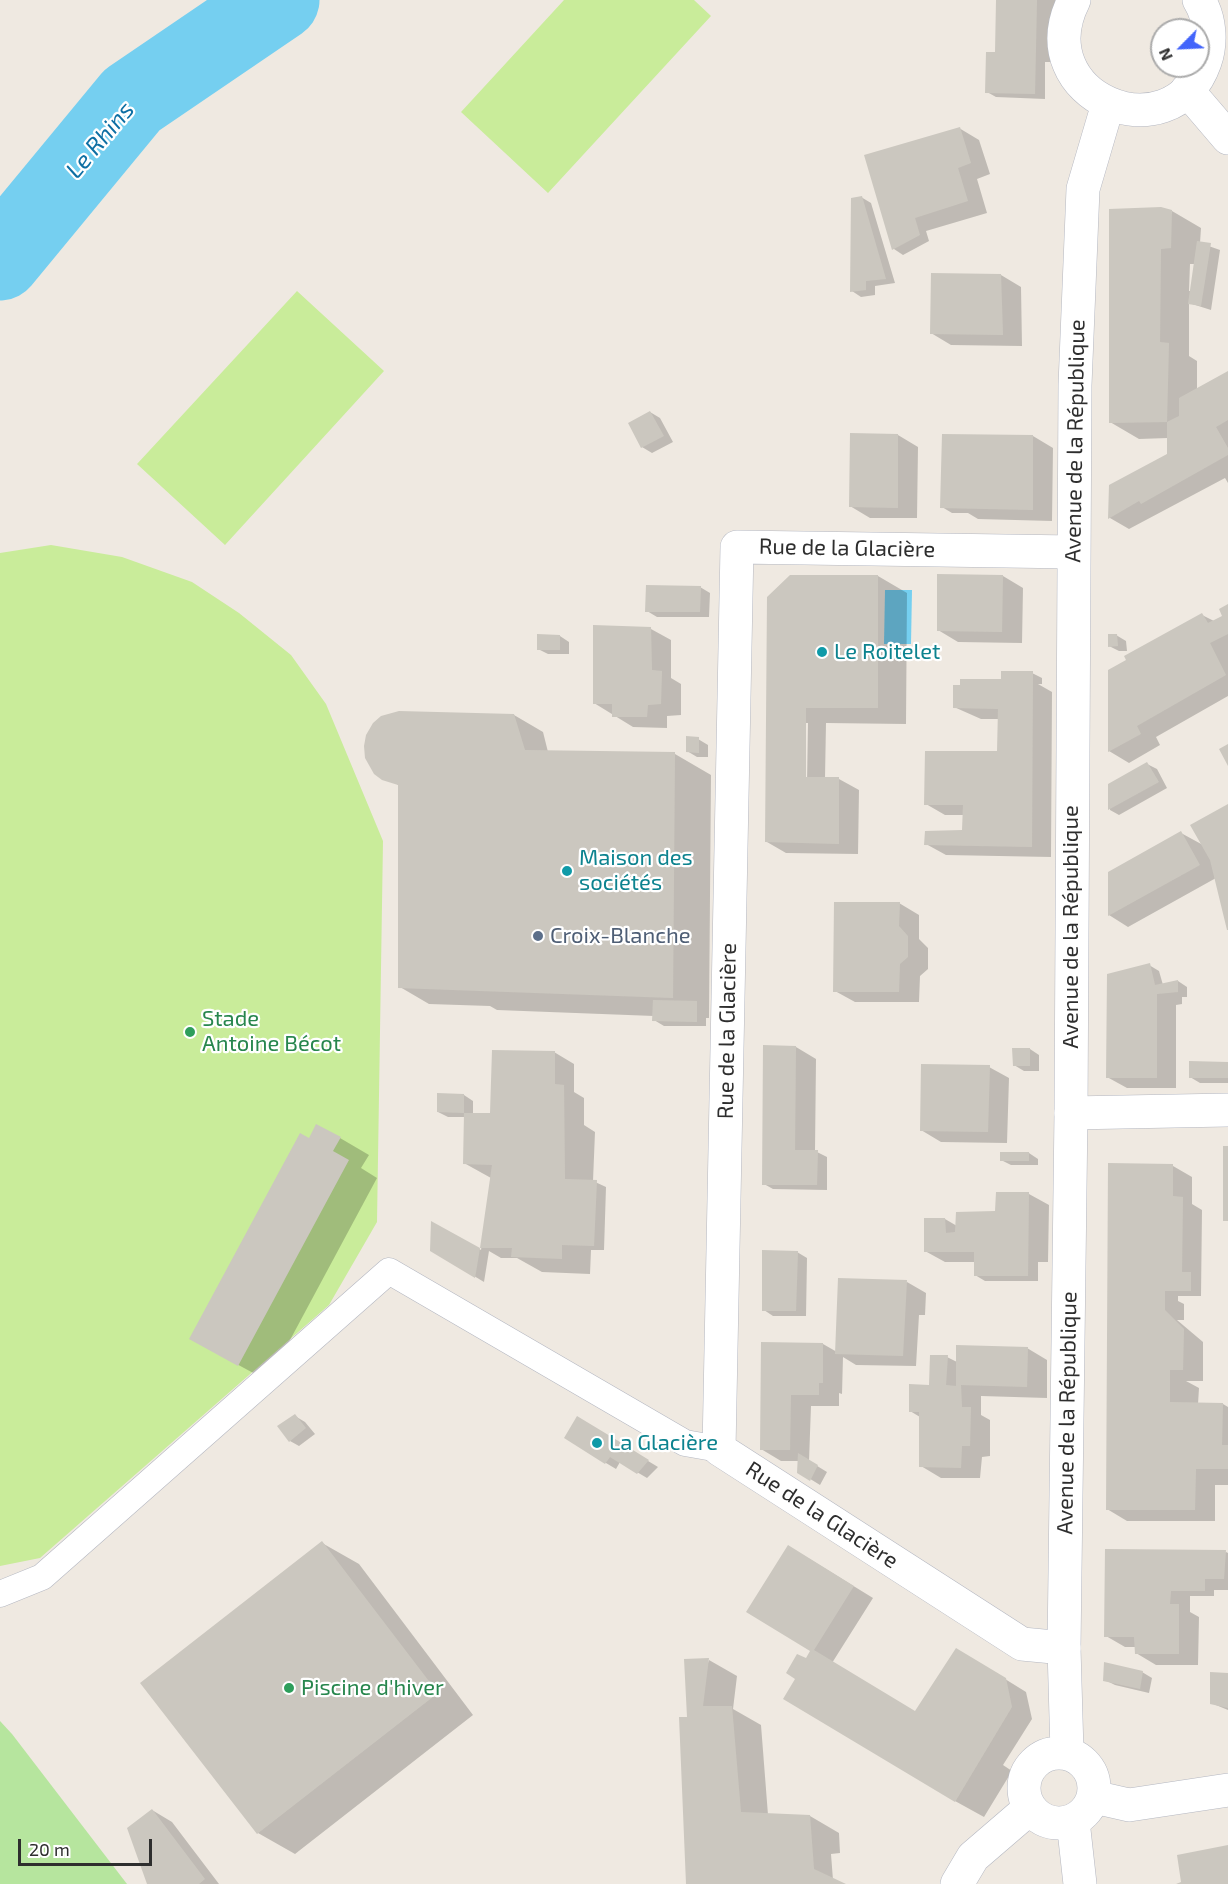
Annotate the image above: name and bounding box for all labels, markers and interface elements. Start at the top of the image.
north arrow [1150,18,1210,78]
text: N [1154,46,1176,64]
water label: Le Rhins [60,96,140,184]
street label: Avenue de la République [1060,319,1090,563]
street label: Rue de la Glacière [759,533,935,563]
place label: Le Roitelet [834,639,940,665]
marker: Le Roitelet [815,645,829,659]
street label: Avenue de la République [1058,805,1084,1049]
place label: Maison des sociétés [579,845,693,896]
marker: Maison des sociétés [560,864,574,878]
place label: Croix-Blanche [550,923,691,949]
marker: Croix-Blanche [531,929,545,943]
street label: Rue de la Glacière [712,943,742,1119]
place label: Stade Antoine Bécot [202,1006,341,1058]
marker: Stade Antoine Bécot [183,1025,197,1039]
street label: Avenue de la République [1052,1291,1082,1535]
place label: La Glacière [609,1430,718,1456]
marker: La Glacière [590,1436,604,1450]
street label: Rue de la Glacière [741,1456,903,1574]
place label: Piscine d'hiver [301,1675,444,1701]
marker: Piscine d'hiver [282,1681,296,1695]
scale bar [21,1827,154,1865]
text: 20 m [29,1838,70,1860]

